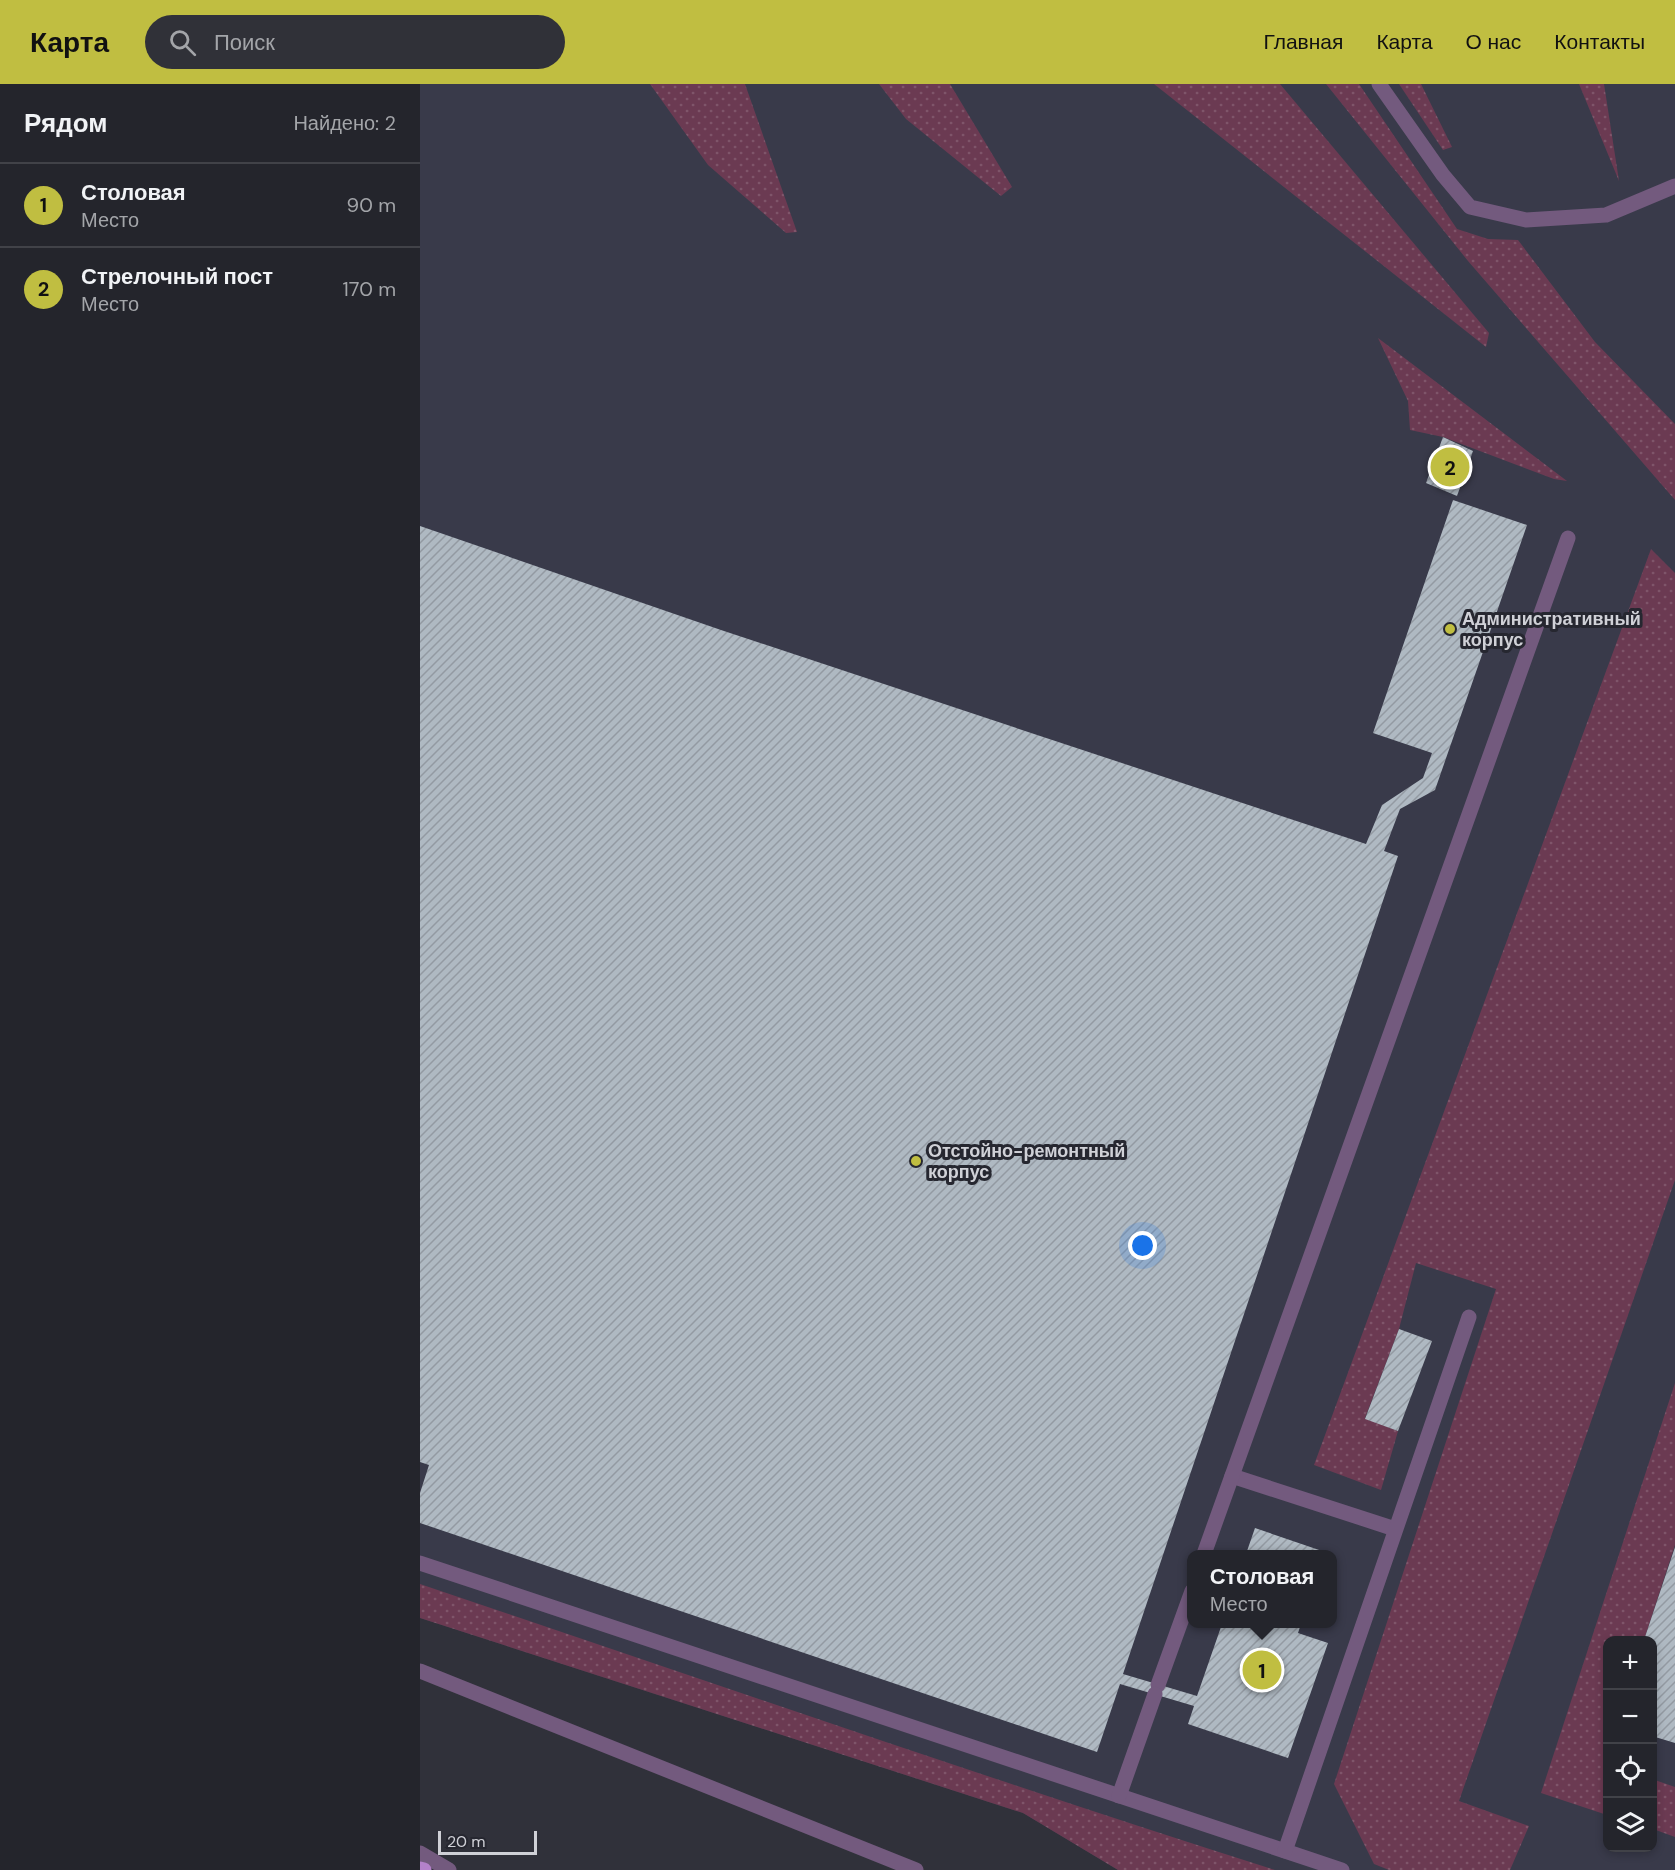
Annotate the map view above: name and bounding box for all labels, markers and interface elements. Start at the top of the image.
search box [145,15,565,69]
text: Карта [30,24,109,61]
icon: search [166,26,199,59]
text: Поиск [214,28,275,57]
text: Главная [1263,28,1343,56]
text: Карта [1376,28,1433,56]
text: О нас [1466,28,1521,56]
text: Контакты [1554,28,1645,56]
text: Рядом [24,106,107,140]
text: Найдено: 2 [293,110,396,136]
text: Столовая [81,178,186,207]
text: 1 [40,192,47,218]
text: 90 m [347,192,396,218]
text: Место [81,207,139,233]
text: Стрелочный пост [81,262,273,291]
text: 2 [38,276,49,302]
text: 170 m [343,276,396,302]
text: Место [81,291,139,317]
pin: 2 [1430,444,1470,490]
place label: Административный корпус [1462,607,1641,652]
marker: Административный корпус [1443,622,1457,636]
place label: Отстойно-ремонтный корпус [928,1139,1125,1184]
marker: Отстойно-ремонтный корпус [909,1154,923,1168]
your location [1128,1231,1157,1260]
popup [1187,1550,1337,1628]
text: Столовая [1210,1562,1314,1591]
text: Место [1210,1591,1268,1617]
map controls [1603,1636,1657,1852]
button: + [1603,1636,1657,1690]
pin: 1 [1242,1648,1282,1692]
button: − [1603,1690,1657,1744]
button: locate [1603,1744,1657,1798]
button: layers [1603,1798,1657,1852]
scale bar [438,1828,537,1856]
text: 20 m [447,1831,486,1852]

